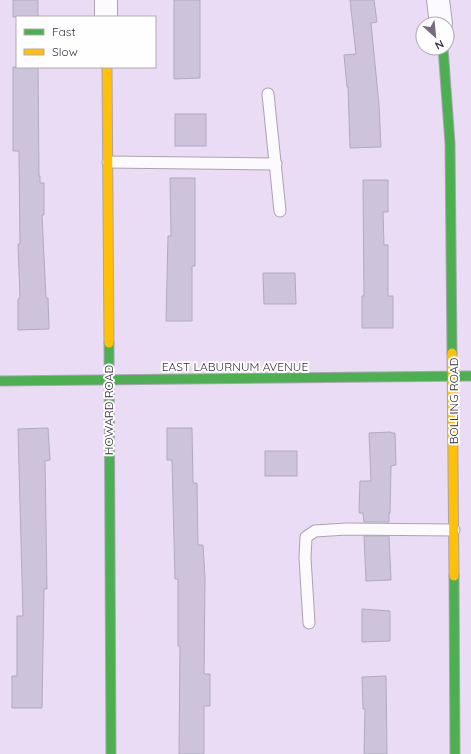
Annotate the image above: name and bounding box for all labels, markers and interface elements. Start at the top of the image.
legend [16,16,156,68]
north arrow [415,16,455,56]
text: Fast [52,24,76,39]
text: N [433,37,446,53]
text: Slow [52,44,78,59]
street label: BOLLING ROAD [446,357,461,444]
street label: EAST LABURNUM AVENUE [162,359,308,374]
street label: HOWARD ROAD [101,365,116,455]

